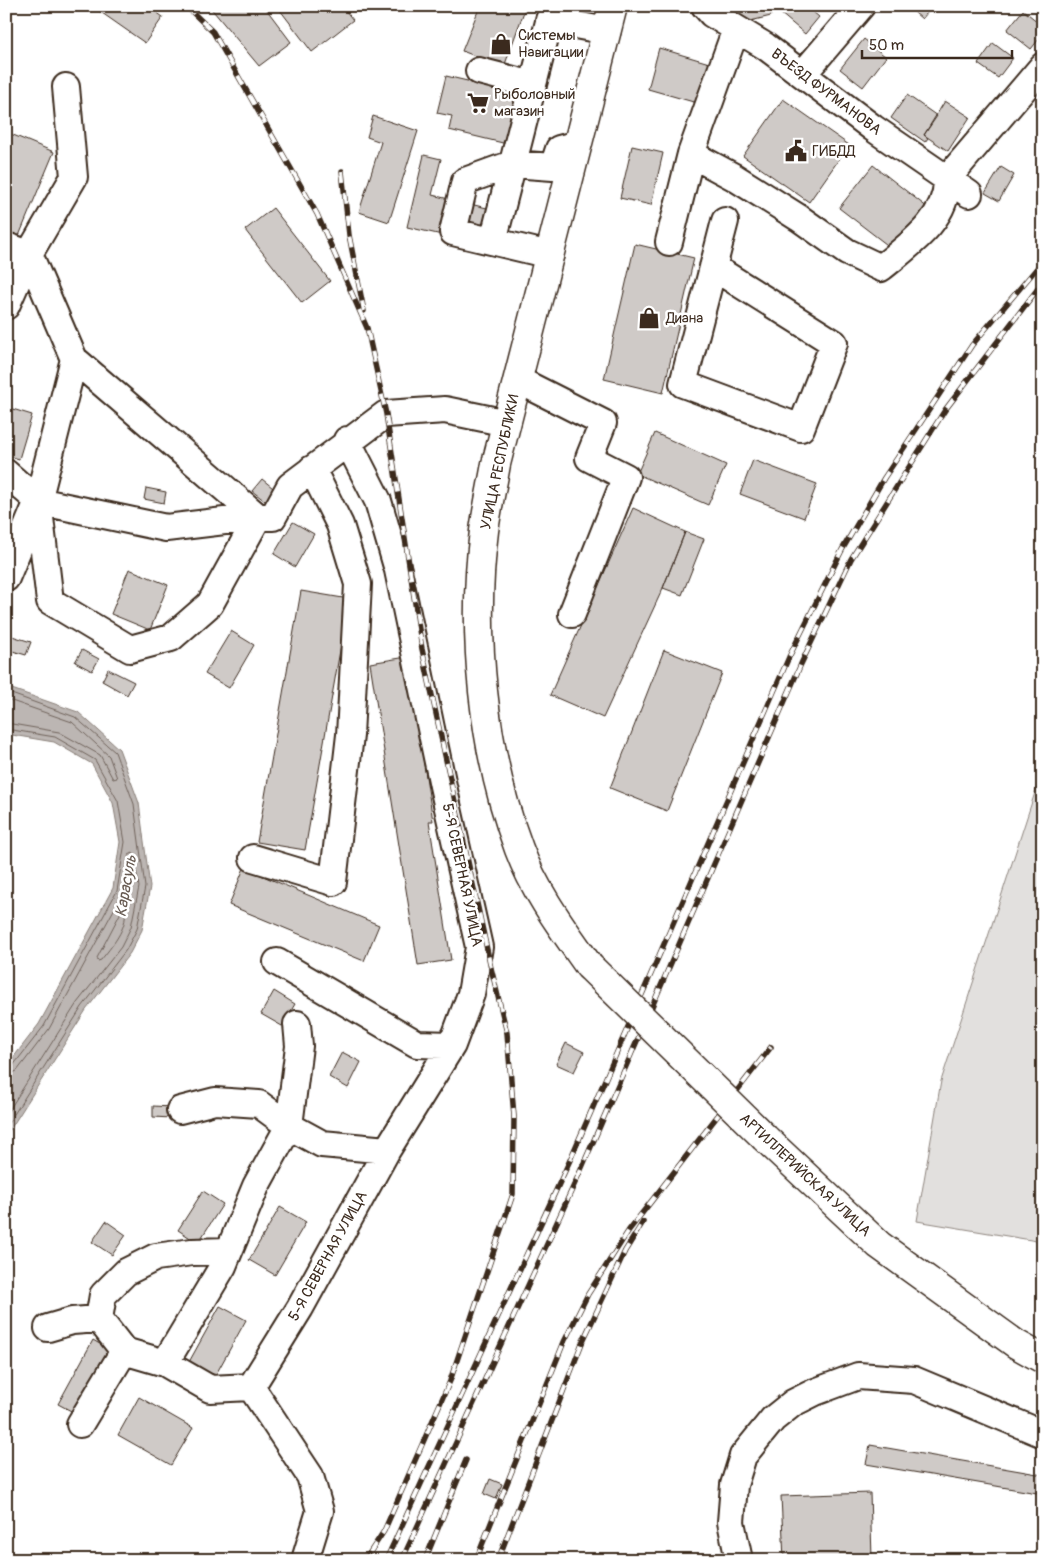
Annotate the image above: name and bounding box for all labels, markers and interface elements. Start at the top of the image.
place label: Системы Навигации [518,26,584,62]
scale bar [862,28,1012,60]
shop icon: Системы Навигации [488,31,514,57]
text: 50 m [869,36,904,55]
street label: ВЪЕЗД ФУРМАНОВА [767,44,885,140]
place label: Рыболовный магазин [494,85,575,121]
supermarket icon: Рыболовный магазин [465,90,491,116]
public building icon: ГИБДД [783,138,809,164]
place label: ГИБДД [812,142,856,161]
shop icon: Диана [636,305,662,331]
place label: Диана [665,309,703,328]
street label: УЛИЦА РЕСПУБЛИКИ [476,393,524,531]
street label: 5-Я СЕВЕРНАЯ УЛИЦА [438,802,487,949]
water label: Карасуль [111,853,141,918]
street label: АРТИЛЛЕРИЙСКАЯ УЛИЦА [735,1109,875,1241]
street label: 5-Я СЕВЕРНАЯ УЛИЦА [284,1187,372,1324]

